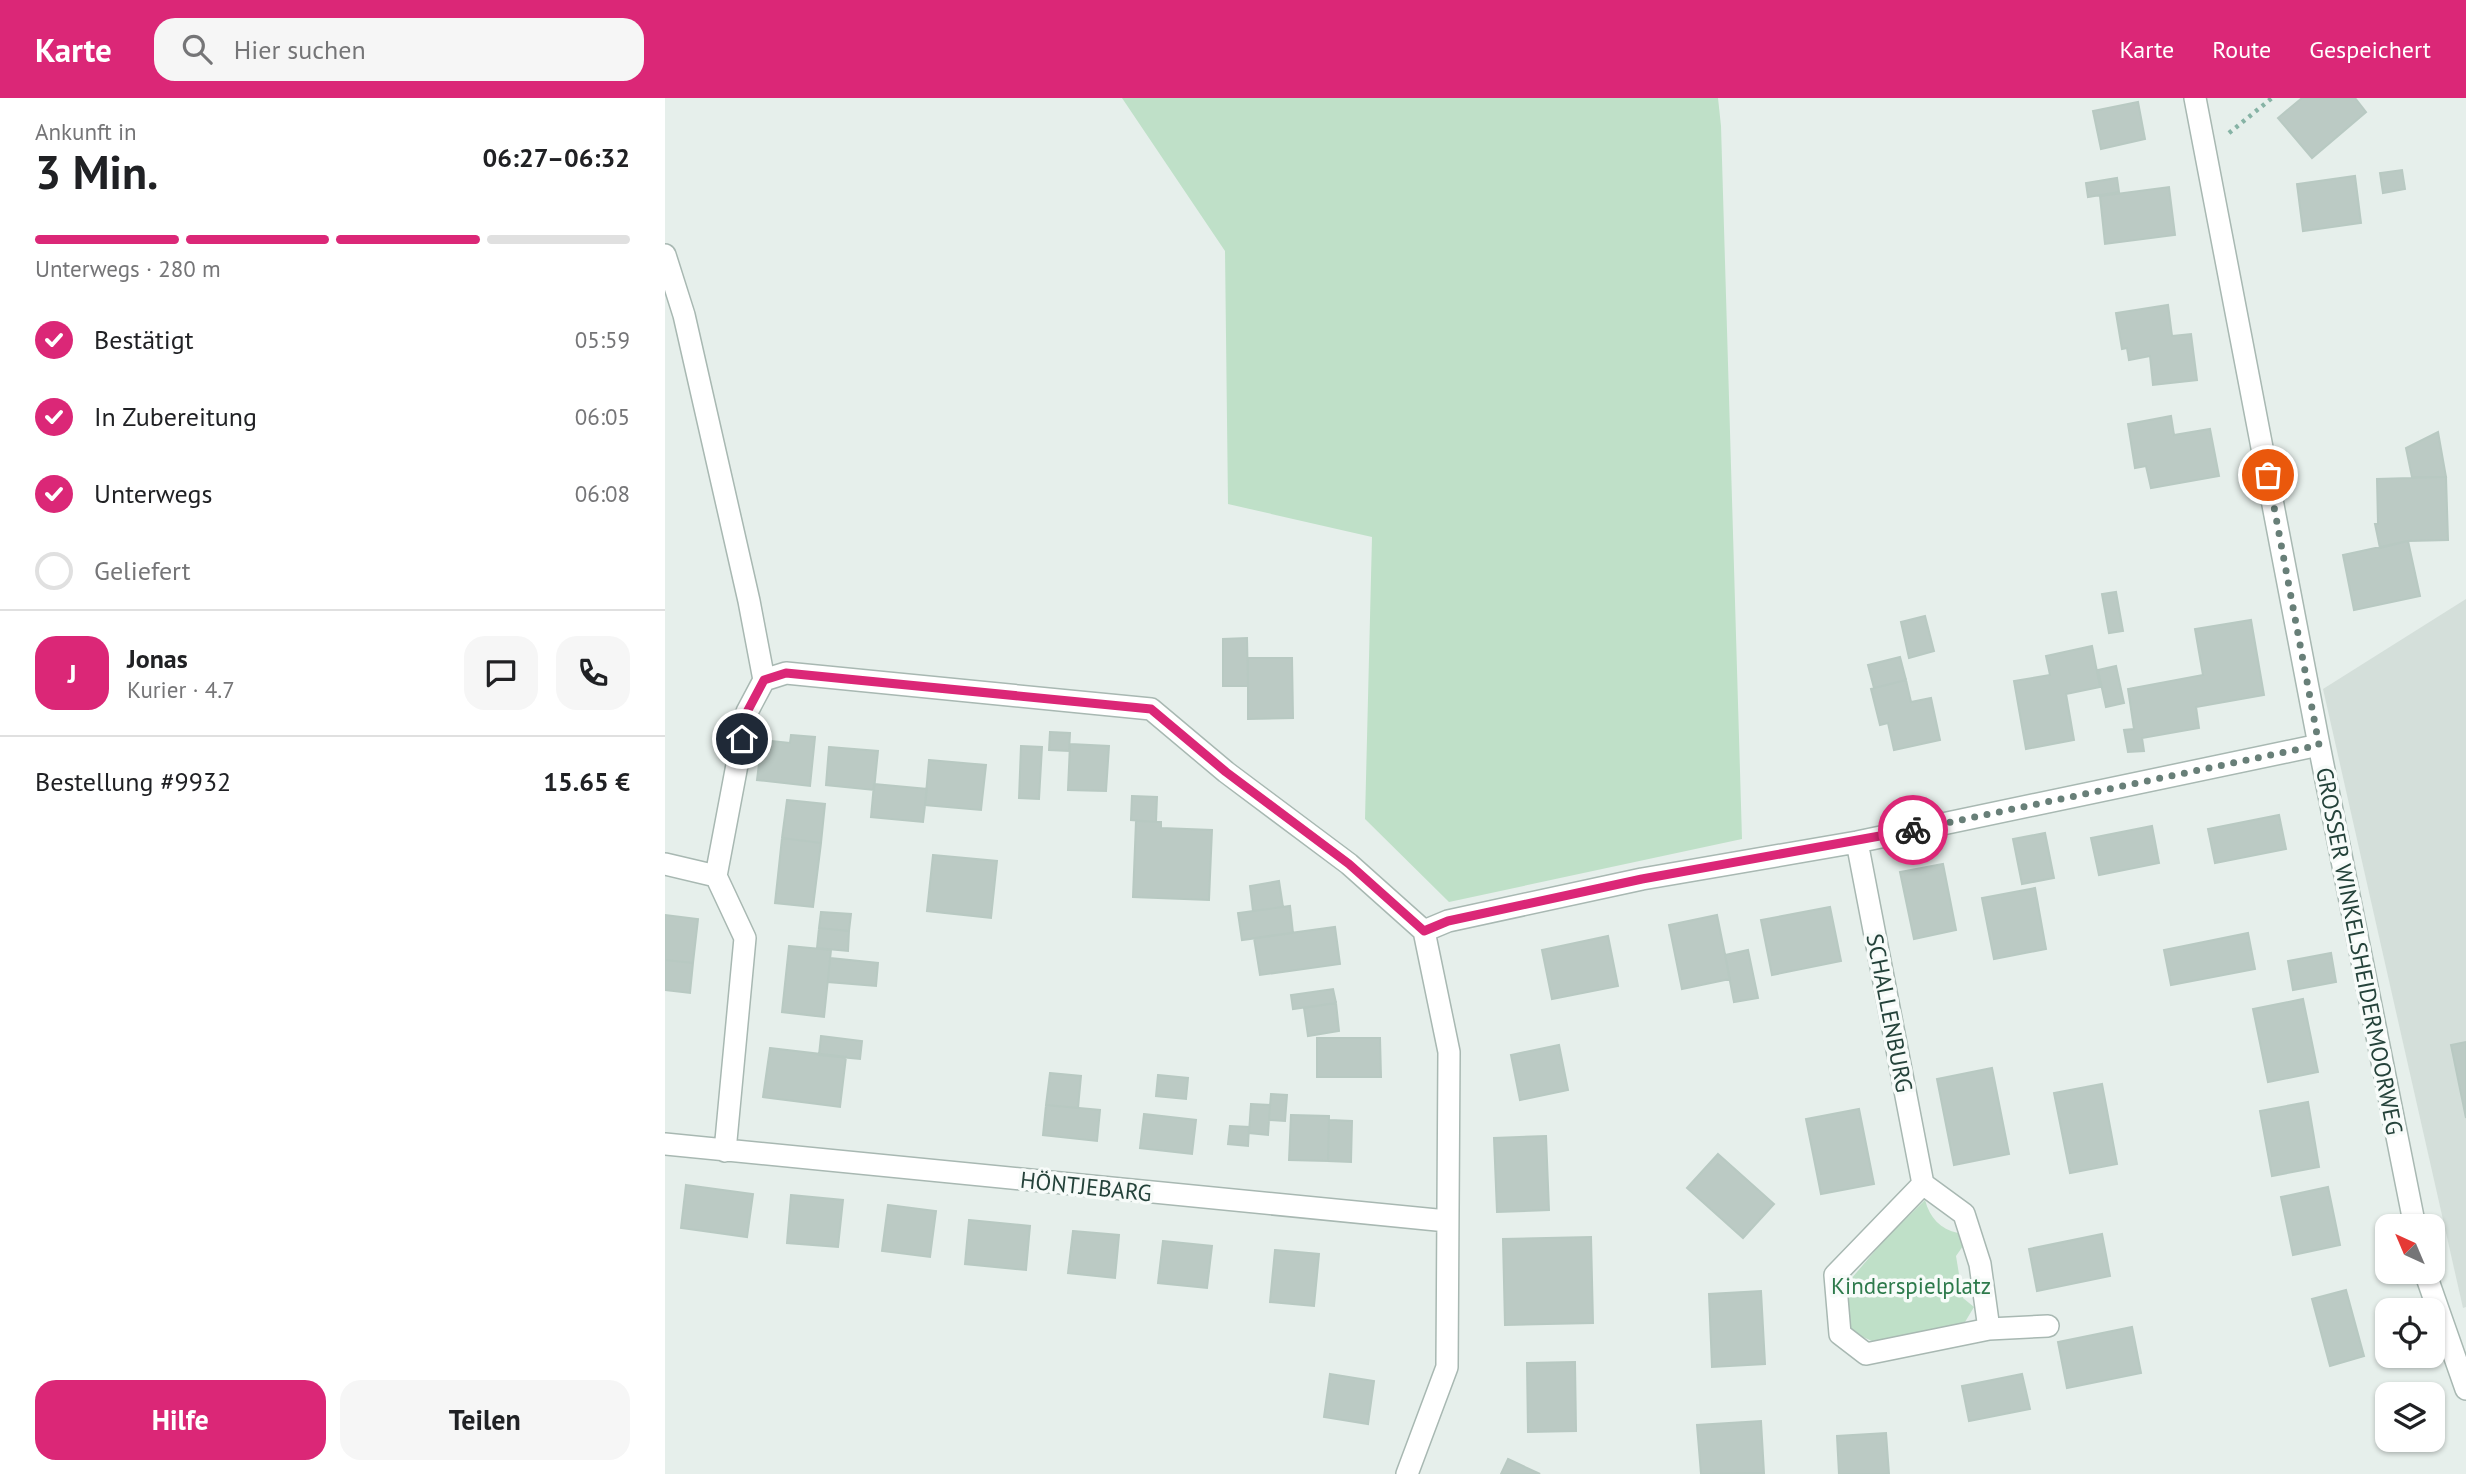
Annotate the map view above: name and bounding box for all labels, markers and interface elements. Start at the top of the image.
search box [154,18,644,81]
text: Karte [35,28,112,71]
icon: search [178,30,216,68]
text: Hier suchen [234,33,366,66]
text: Karte [2119,34,2174,65]
text: Route [2212,34,2271,65]
text: Gespeichert [2309,34,2431,65]
text: Ankunft in [35,117,137,146]
text: 06:27–06:32 [483,141,630,174]
text: 3 Min. [35,142,158,202]
text: Unterwegs · 280 m [35,254,221,283]
icon: check [35,321,73,359]
text: Bestätigt [94,323,194,356]
text: 05:59 [575,325,630,354]
icon: check [35,398,73,436]
text: In Zubereitung [94,400,257,433]
text: 06:05 [575,402,630,431]
pin [2238,445,2298,505]
icon: bag [2249,456,2287,494]
icon: check [35,475,73,513]
text: Unterwegs [94,477,212,510]
text: 06:08 [575,479,630,508]
text: Geliefert [94,554,191,587]
button: chat [464,636,538,710]
button: phone [556,636,630,710]
text: Jonas [127,642,188,675]
text: J [68,657,76,690]
text: Kurier · 4.7 [127,675,235,704]
pin [712,709,772,769]
icon: home [723,720,761,758]
text: Bestellung #9932 [35,765,231,798]
text: 15.65 € [543,765,630,798]
street label: GROSSER WINKELSHEIDERMOORWEG [2310,765,2410,1137]
courier [1878,795,1948,865]
icon: bike [1894,811,1932,849]
street label: SCHALLENBURG [1860,931,1920,1095]
street label: HÖNTJEBARG [1019,1165,1153,1207]
north arrow [2375,1214,2445,1284]
map controls [2375,1214,2445,1452]
park label: Kinderspielplatz [1831,1271,1991,1300]
button: locate [2375,1298,2445,1368]
button: Hilfe [35,1380,326,1460]
button: Teilen [340,1380,630,1460]
button: layers [2375,1382,2445,1452]

